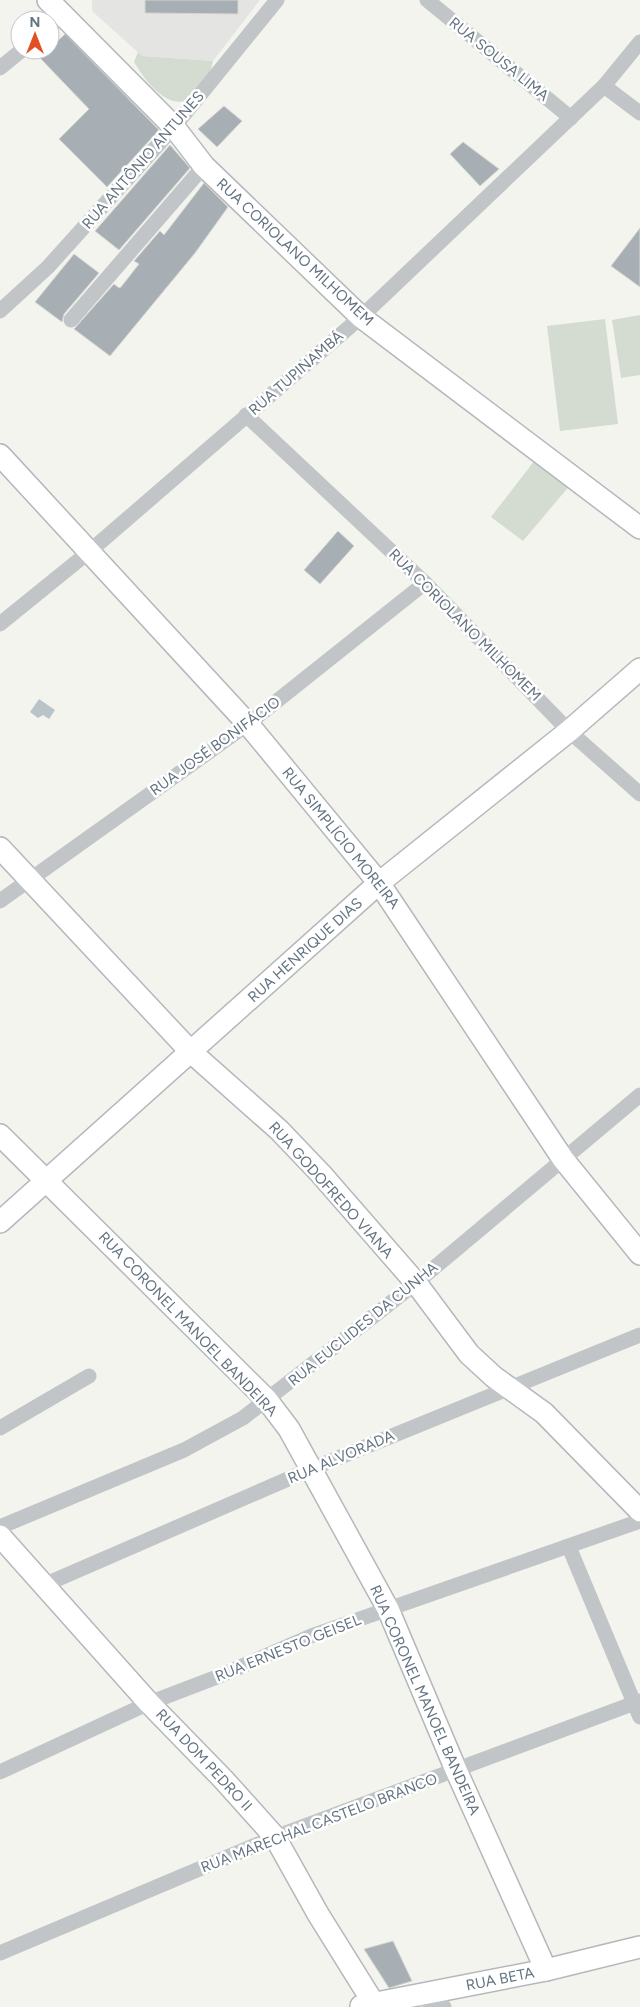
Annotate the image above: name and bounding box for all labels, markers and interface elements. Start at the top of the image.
north arrow [10,10,60,60]
street label: RUA SOUSA LIMA [446,13,552,105]
text: N [30,14,40,31]
street label: RUA ANTÔNIO ANTUNES [78,87,208,233]
street label: RUA CORIOLANO MILHOMEM [213,174,377,330]
street label: RUA TUPINAMBÁ [245,327,347,419]
street label: RUA CORIOLANO MILHOMEM [385,545,545,705]
street label: RUA JOSÉ BONIFÁCIO [146,693,284,799]
street label: RUA SIMPLÍCIO MOREIRA [278,764,404,912]
street label: RUA HENRIQUE DIAS [244,894,366,1006]
street label: RUA GODOFREDO VIANA [265,1118,397,1262]
street label: RUA CORONEL MANOEL BANDEIRA [95,1228,281,1420]
street label: RUA EUCLIDES DA CUNHA [285,1258,441,1390]
street label: RUA ALVORADA [285,1426,397,1488]
street label: RUA CORONEL MANOEL BANDEIRA [366,1582,484,1818]
street label: RUA ERNESTO GEISEL [212,1610,364,1686]
street label: RUA DOM PEDRO II [152,1705,256,1815]
street label: RUA MARECHAL CASTELO BRANCO [198,1769,440,1877]
street label: RUA BETA [464,1964,536,1994]

